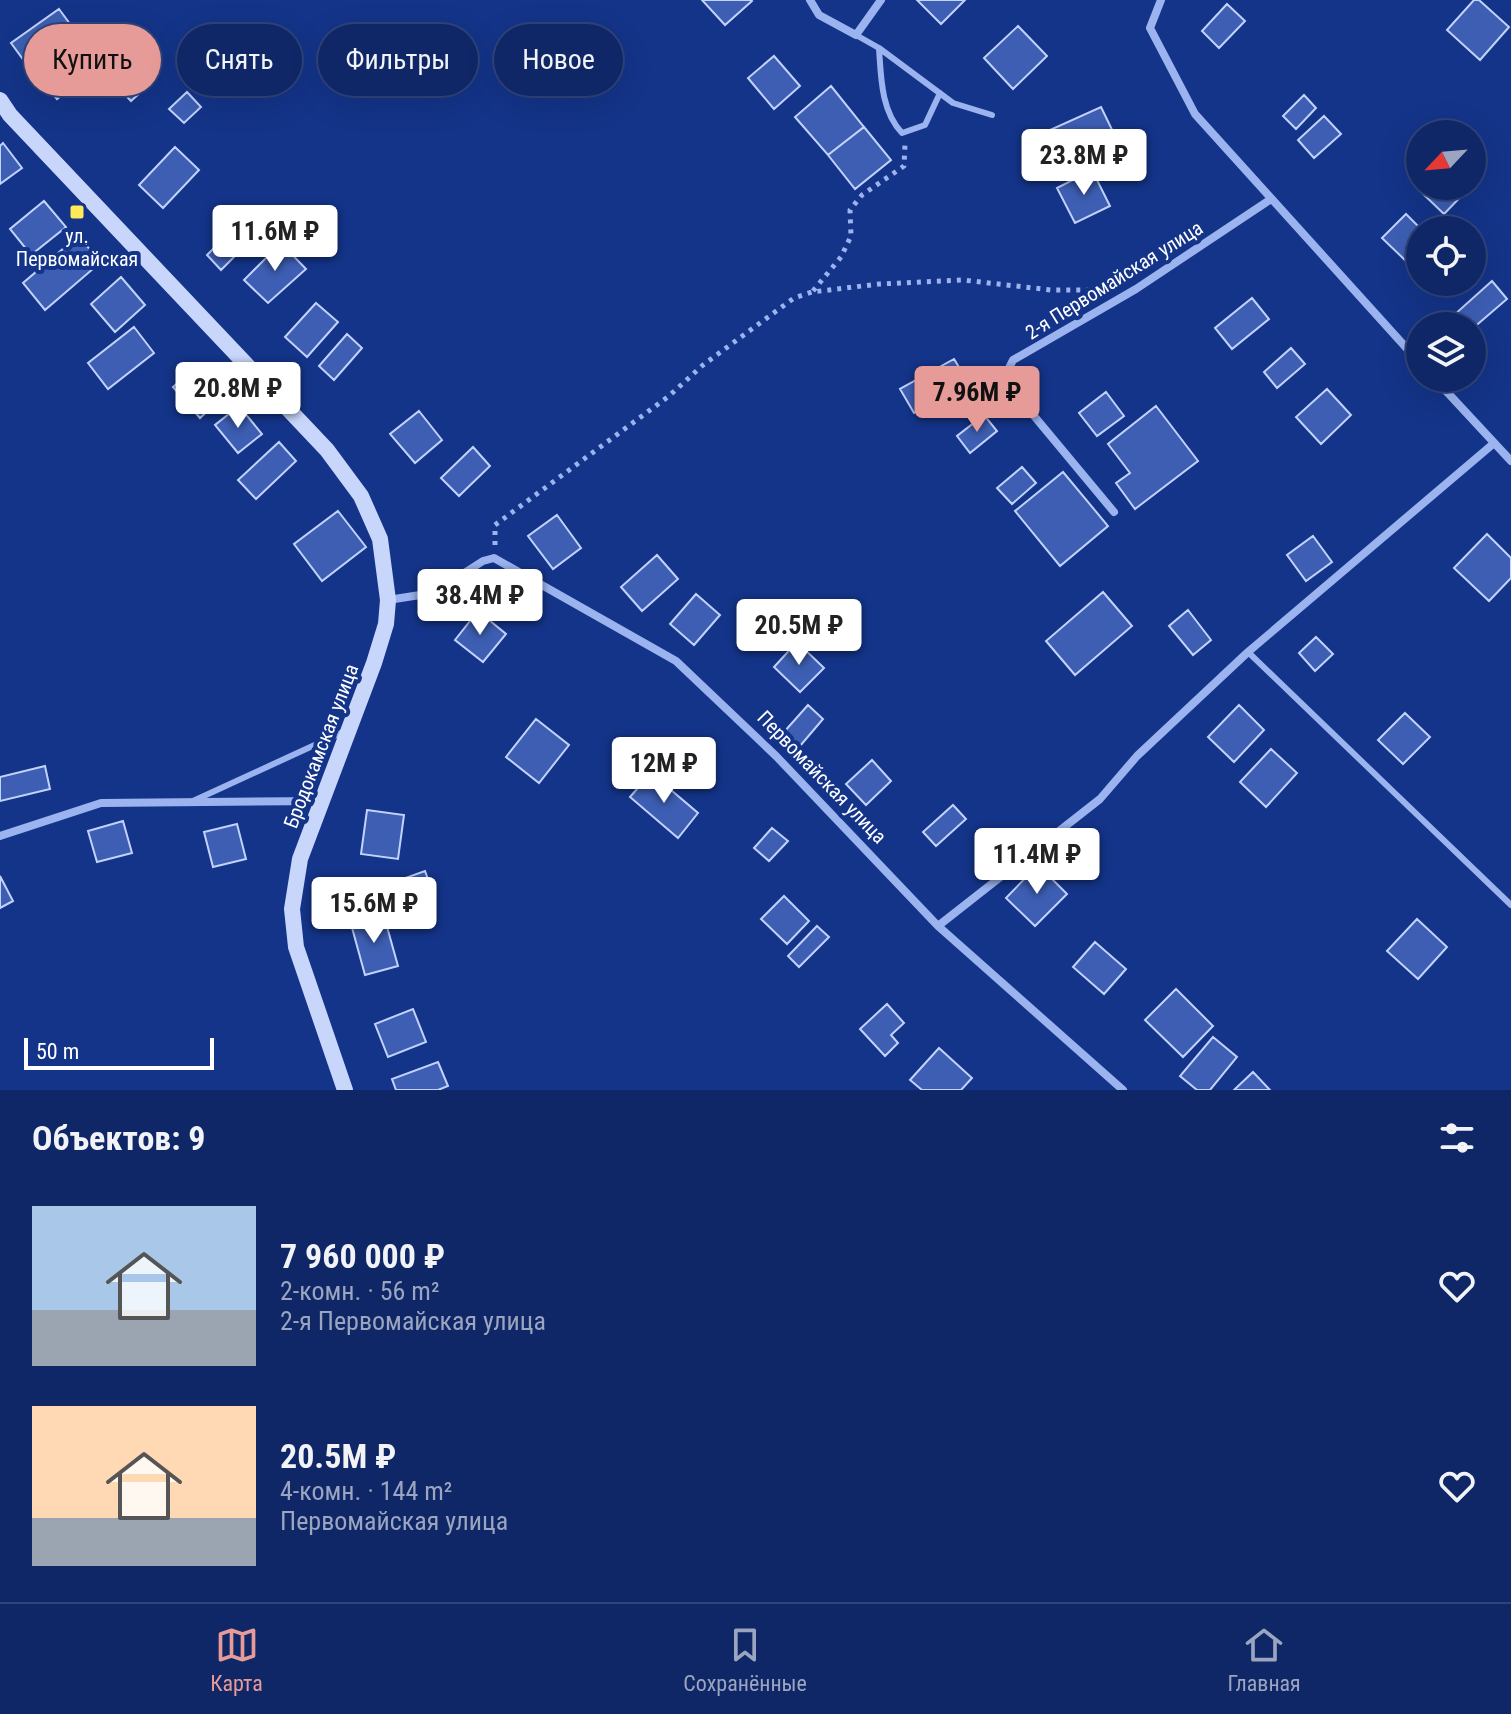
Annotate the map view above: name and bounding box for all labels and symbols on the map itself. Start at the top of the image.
north arrow [1406,120,1486,200]
pin: 23.8M ₽ [1010,129,1158,197]
marker: ул. Первомайская [68,203,86,221]
pin: 11.6M ₽ [201,205,349,273]
street label: 2-я Первомайская улица [1021,216,1207,344]
place label: ул. Первомайская [16,224,138,271]
pin: 20.8M ₽ [164,362,312,430]
pin: 7.96M ₽ [903,366,1051,434]
pin: 38.4M ₽ [406,569,554,637]
pin: 20.5M ₽ [725,599,873,667]
street label: Бродокамская улица [279,660,363,832]
street label: Первомайская улица [752,706,892,848]
pin: 12M ₽ [608,737,720,805]
pin: 11.4M ₽ [963,828,1111,896]
pin: 15.6M ₽ [300,877,448,945]
scale bar [24,1034,214,1070]

